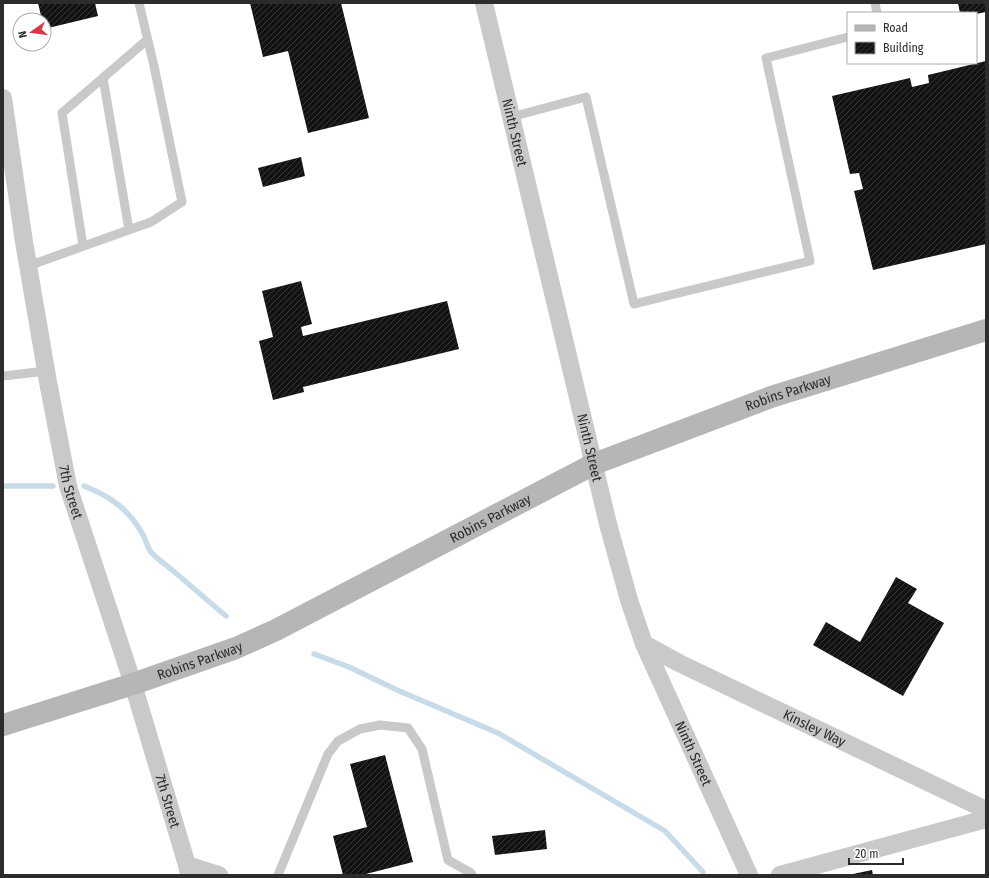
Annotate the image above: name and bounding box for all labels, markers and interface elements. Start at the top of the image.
north arrow [12,12,52,52]
legend [847,12,977,64]
text: Road [883,21,908,35]
text: N [16,30,30,39]
text: Building [883,41,924,55]
street label: Ninth Street [498,97,531,169]
street label: Robins Parkway [743,371,834,415]
street label: Ninth Street [573,412,606,484]
street label: 7th Street [55,464,86,522]
street label: Robins Parkway [447,490,535,547]
street label: Robins Parkway [155,638,246,684]
street label: Kinsley Way [780,706,849,751]
street label: Ninth Street [671,719,715,789]
street label: 7th Street [151,772,184,831]
scale bar [849,840,903,866]
text: 20 m [855,847,879,861]

